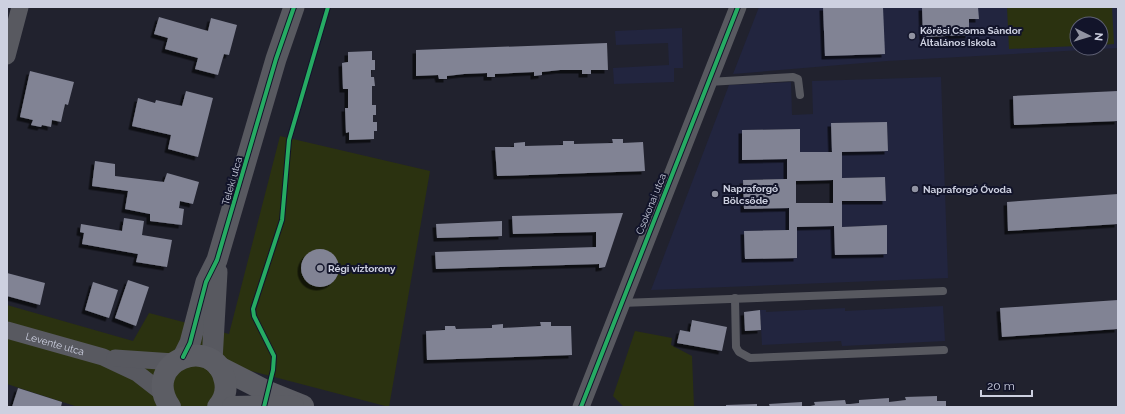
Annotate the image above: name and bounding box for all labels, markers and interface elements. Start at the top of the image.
north arrow [1069,16,1109,56]
place label: Kőrösi Csoma Sándor Általános Iskola [920,25,1022,48]
marker: Kőrösi Csoma Sándor Általános Iskola [907,31,917,41]
text: N [1092,32,1105,42]
street label: Teleki utca [220,156,244,206]
street label: Csokonai utca [634,172,668,236]
place label: Napraforgó Bölcsőde [723,183,778,206]
marker: Napraforgó Óvoda [910,184,920,194]
place label: Napraforgó Óvoda [923,184,1012,195]
marker: Napraforgó Bölcsőde [710,189,720,199]
marker: Régi víztorony [315,263,325,273]
place label: Régi víztorony [328,263,396,274]
street label: Levente utca [25,330,86,357]
scale bar [981,372,1032,398]
text: 20 m [987,379,1015,393]

